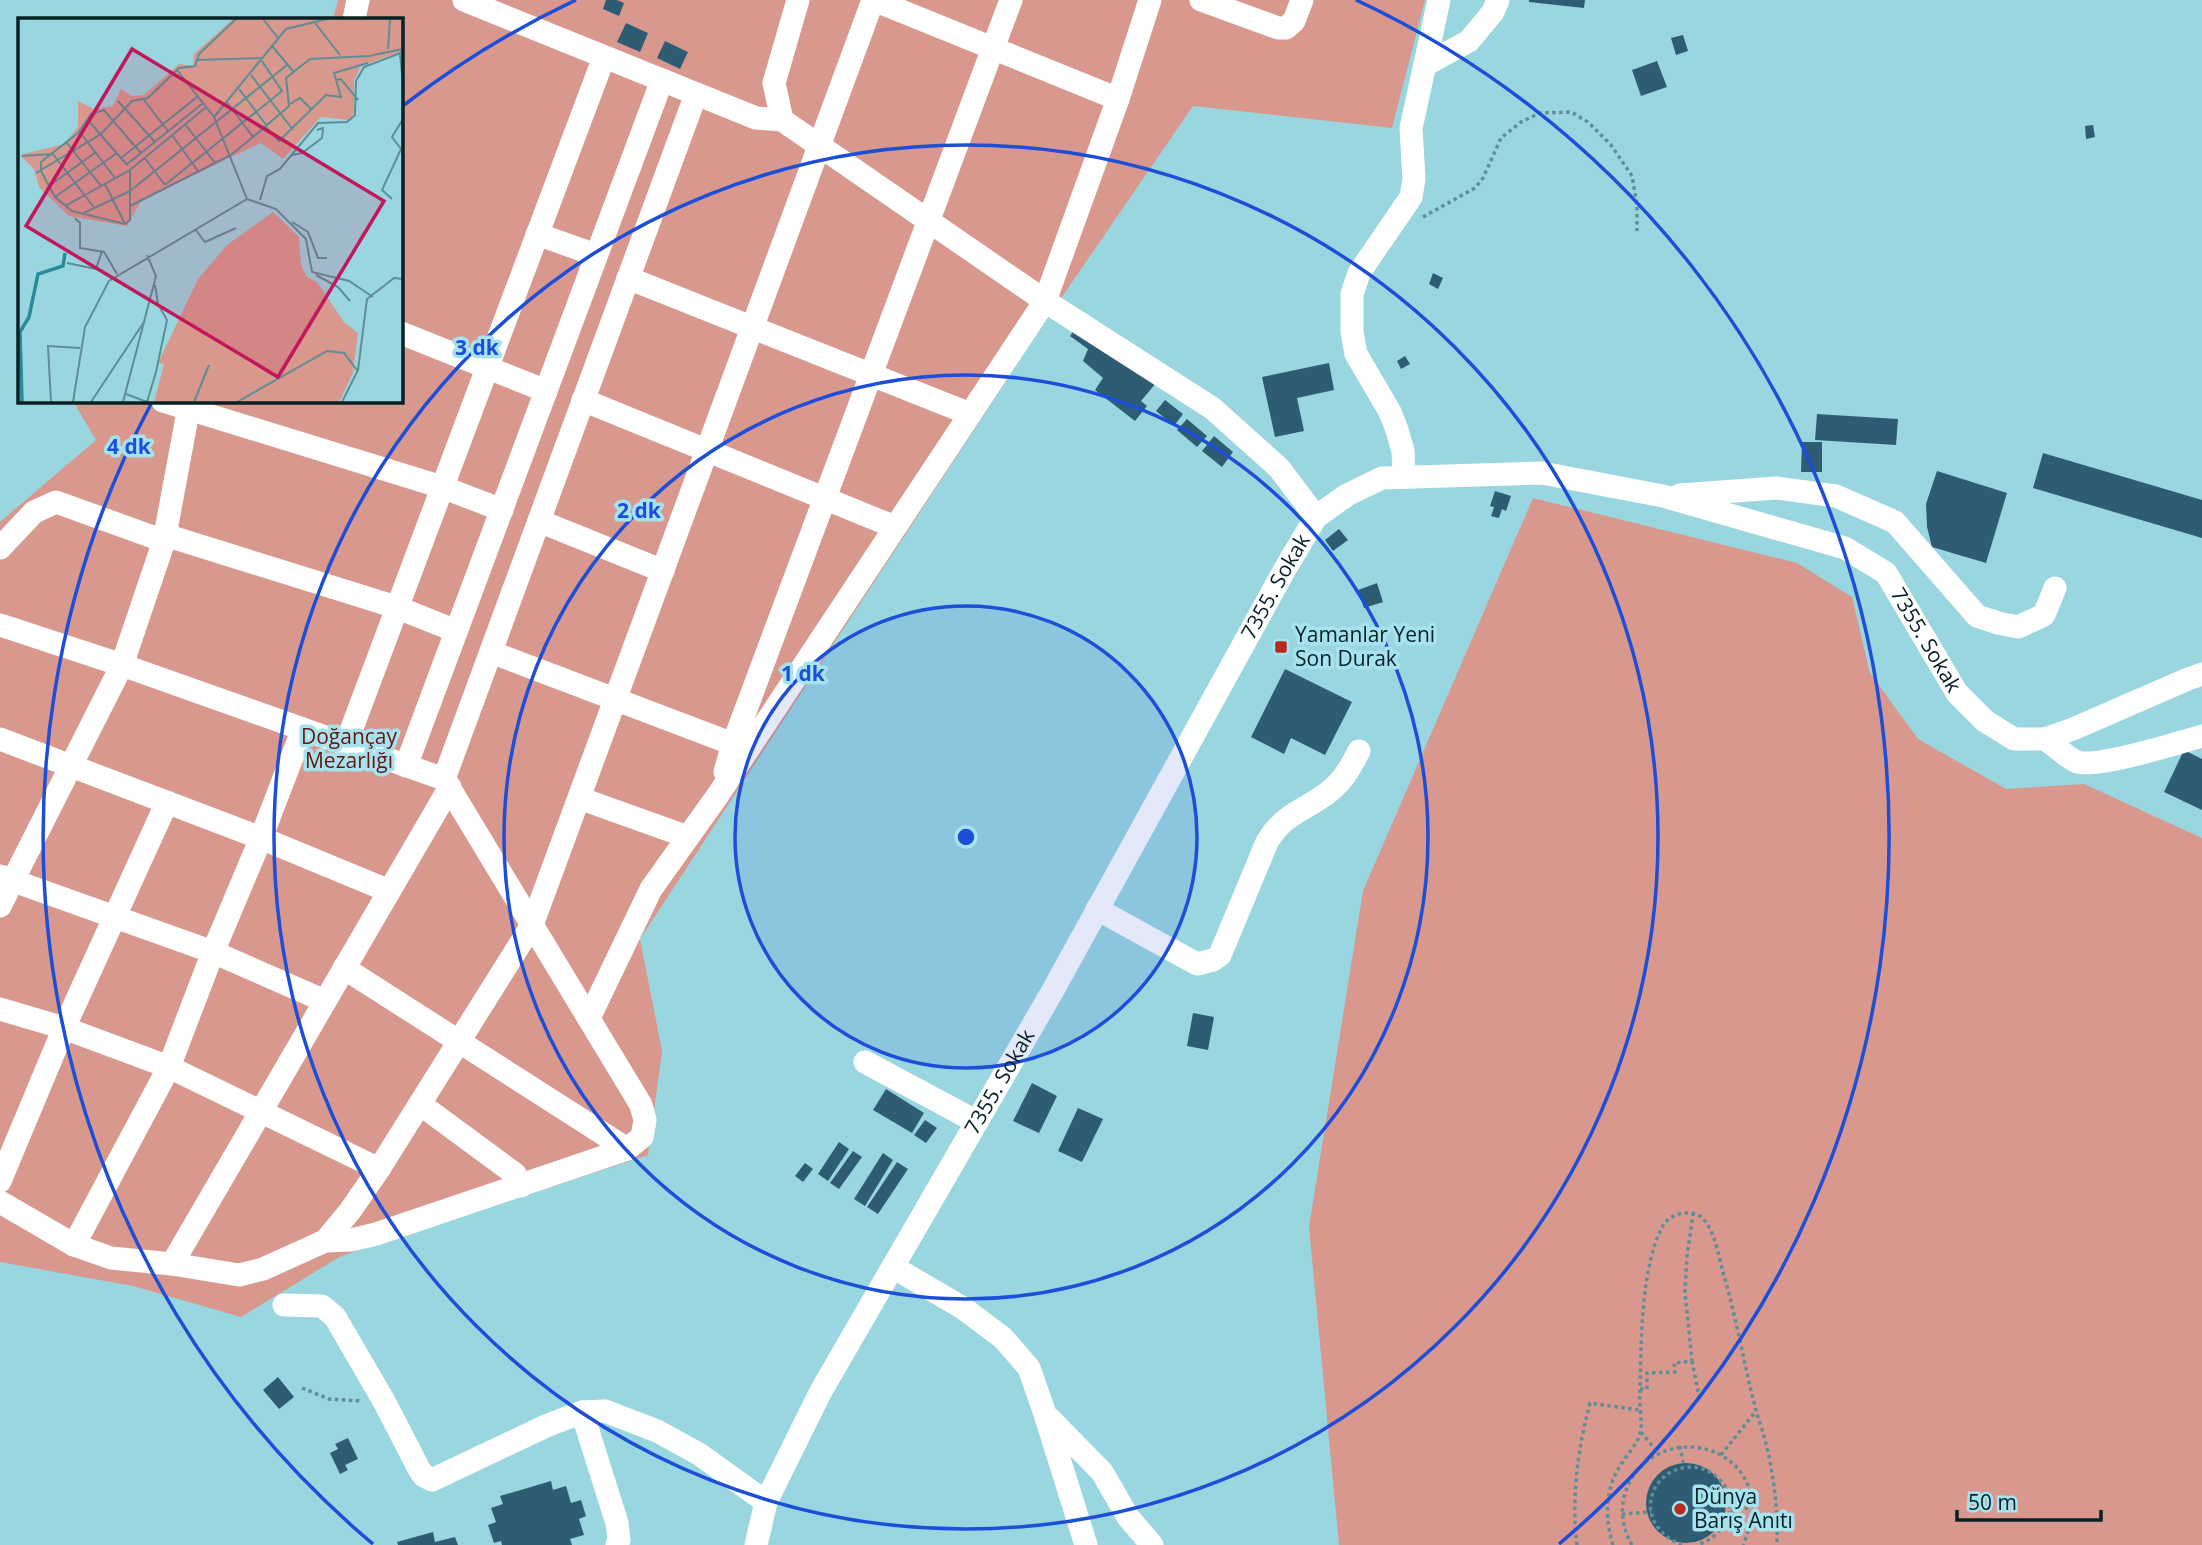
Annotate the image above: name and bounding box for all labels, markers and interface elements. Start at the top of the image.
inset map [18,18,402,402]
text: 3 dk [455,333,500,361]
text: 4 dk [107,432,152,460]
text: 2 dk [617,496,662,524]
street label: 7355. Sokak [1234,528,1316,644]
street label: 7355. Sokak [1885,582,1968,697]
place label: Yamanlar Yeni Son Durak [1295,620,1435,672]
marker: Yamanlar Yeni Son Durak [1273,639,1289,655]
text: 1 dk [781,659,826,687]
park label: Doğançay Mezarlığı [301,722,398,774]
centre of rings [954,825,978,849]
street label: 7355. Sokak [958,1024,1040,1139]
scale bar [1957,1478,2100,1522]
place label: Dünya Barış Anıtı [1694,1482,1793,1534]
text: 50 m [1968,1488,2017,1516]
marker: Dünya Barış Anıtı [1672,1501,1688,1517]

